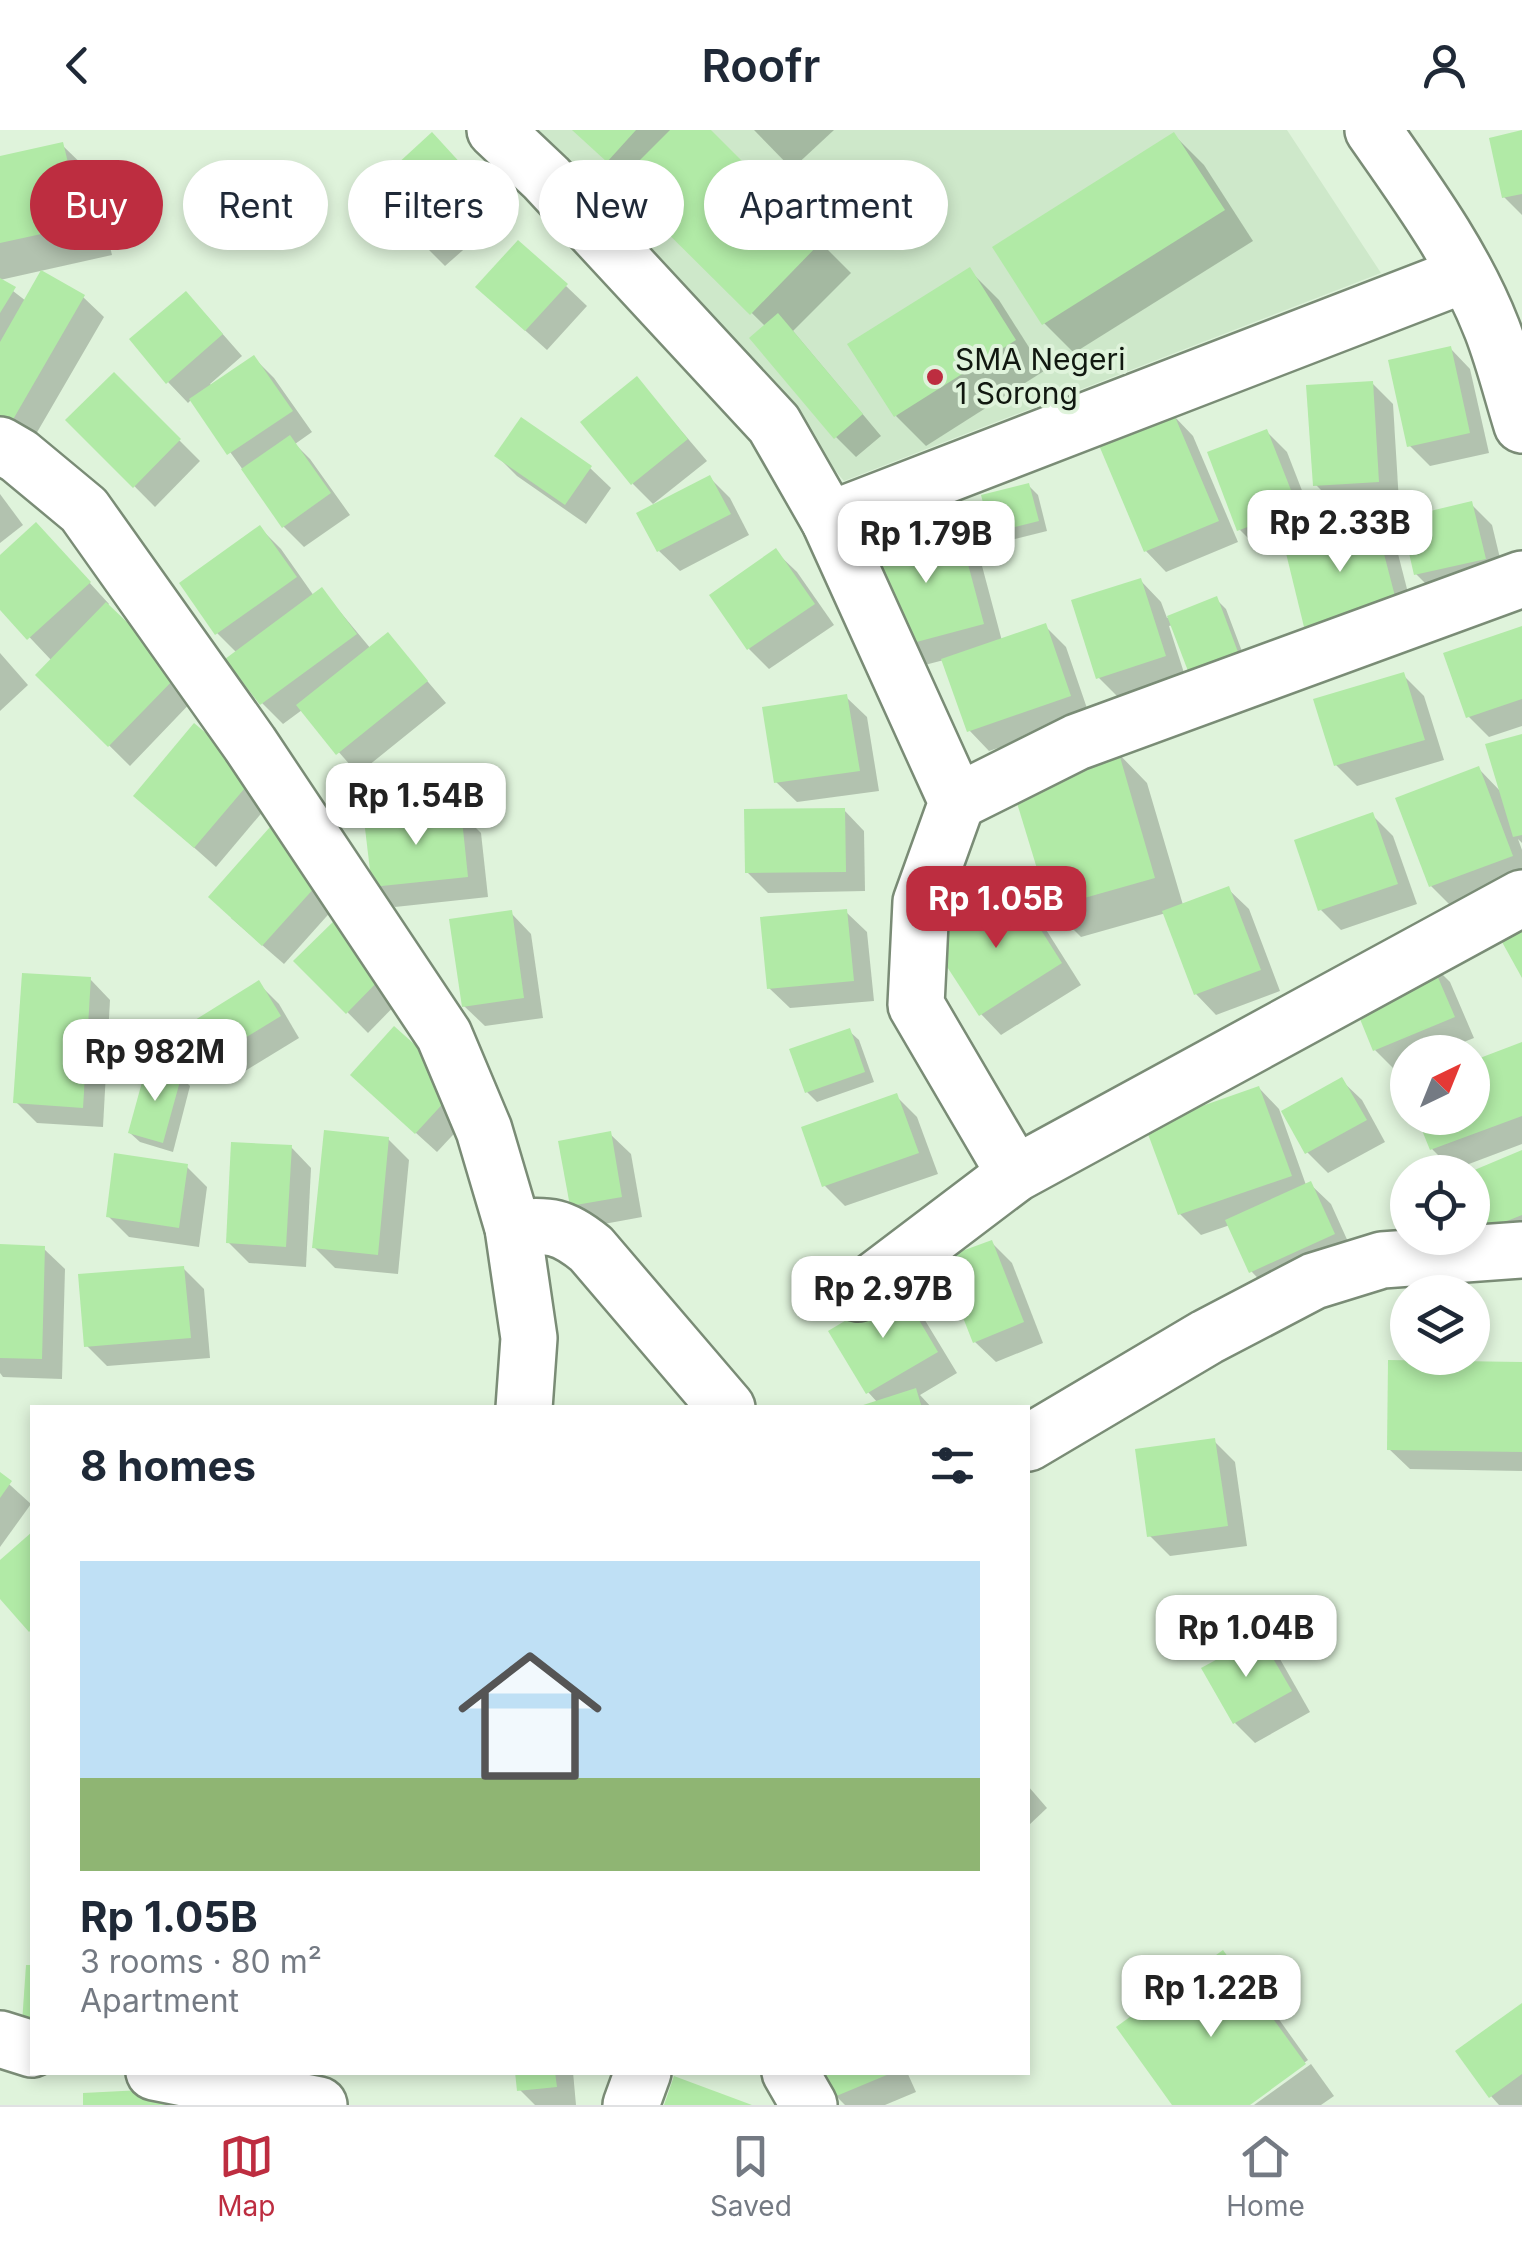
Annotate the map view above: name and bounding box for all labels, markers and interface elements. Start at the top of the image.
icon: back [50,38,105,93]
text: Roofr [702,38,820,93]
icon: person [1417,38,1472,93]
chip: Buy [30,160,163,250]
chip: Rent [183,160,328,250]
chip: Filters [348,160,519,250]
chip: New [539,160,684,250]
chip: Apartment [704,160,948,250]
place label: SMA Negeri 1 Sorong [955,341,1126,411]
marker: SMA Negeri 1 Sorong [924,366,946,388]
pin: Rp 2.33B [1237,490,1443,575]
pin: Rp 1.79B [823,501,1029,586]
text: Rp 2.33B [1269,503,1411,542]
text: Rp 1.79B [860,514,992,553]
pin: Rp 1.54B [313,763,519,848]
text: Rp 1.54B [348,776,484,815]
pin: Rp 1.05B [893,866,1099,951]
text: Rp 1.05B [928,879,1064,918]
pin: Rp 982M [63,1019,247,1104]
text: Rp 982M [85,1032,225,1071]
north arrow [1390,1035,1490,1135]
map controls [1390,1035,1490,1375]
button: locate [1390,1155,1490,1255]
pin: Rp 2.97B [780,1256,986,1341]
text: Rp 2.97B [813,1269,953,1308]
button: layers [1390,1275,1490,1375]
icon: filters [925,1438,980,1493]
text: 8 homes [80,1440,256,1491]
pin: Rp 1.04B [1143,1595,1349,1680]
text: Rp 1.04B [1178,1608,1314,1647]
icon: home [440,1626,620,1806]
text: Rp 1.05B [80,1891,258,1942]
text: 3 rooms · 80 m² [80,1942,322,1981]
pin: Rp 1.22B [1108,1955,1314,2040]
text: Rp 1.22B [1144,1968,1278,2007]
text: Apartment [80,1981,239,2020]
tab: Map [217,2129,275,2223]
tab: Saved [710,2129,792,2223]
tab: Home [1226,2129,1305,2223]

